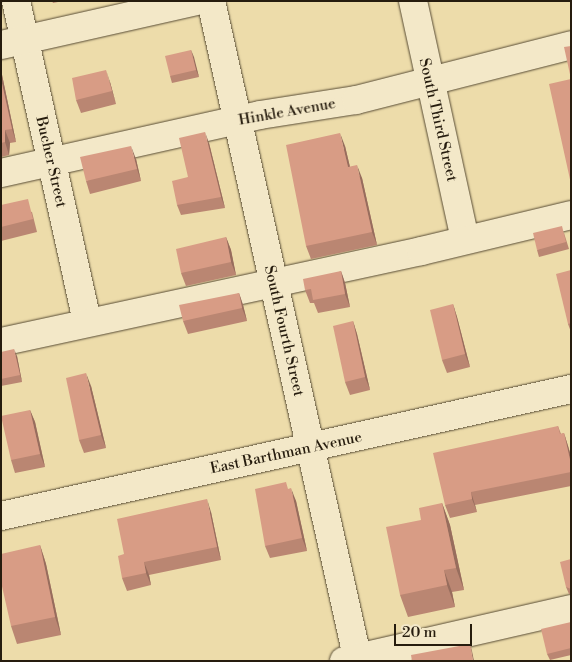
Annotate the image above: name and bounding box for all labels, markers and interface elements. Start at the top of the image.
street label: South Third Street [415,57,461,183]
street label: Hinkle Avenue [237,95,337,129]
street label: Bucher Street [32,114,70,210]
street label: South Fourth Street [260,264,308,398]
street label: East Barthman Avenue [208,428,364,478]
scale bar [397,614,474,646]
text: 20 m [402,623,437,642]

